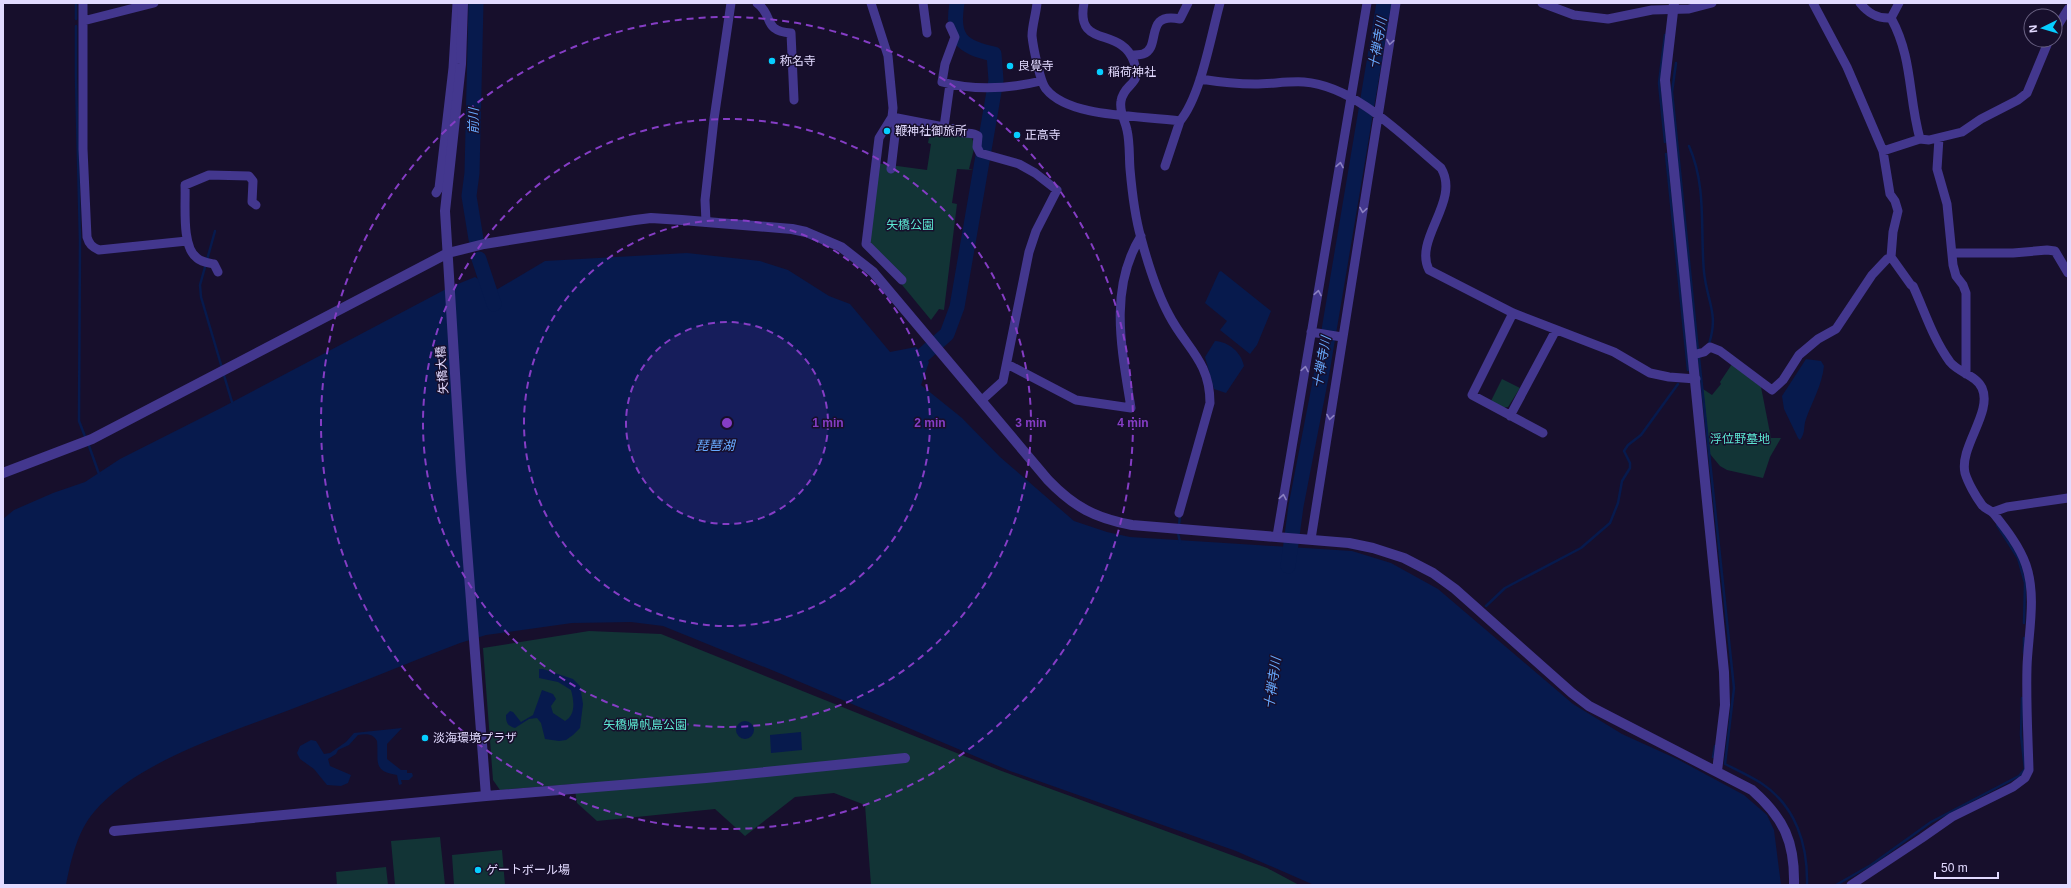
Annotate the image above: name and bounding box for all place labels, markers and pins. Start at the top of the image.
place label: 称名寺 [780,54,816,68]
marker: 称名寺 [767,56,777,66]
place label: 良覺寺 [1018,59,1054,73]
marker: 良覺寺 [1005,61,1015,71]
place label: 稲荷神社 [1108,65,1156,79]
marker: 稲荷神社 [1095,67,1105,77]
place label: 鞭神社御旅所 [895,124,967,138]
marker: 鞭神社御旅所 [882,126,892,136]
place label: 正高寺 [1025,128,1061,142]
marker: 正高寺 [1012,130,1022,140]
centre of rings [720,416,734,430]
place label: 淡海環境プラザ [433,731,517,745]
marker: 淡海環境プラザ [420,733,430,743]
place label: ゲートボール場 [486,863,570,877]
marker: ゲートボール場 [473,865,483,875]

